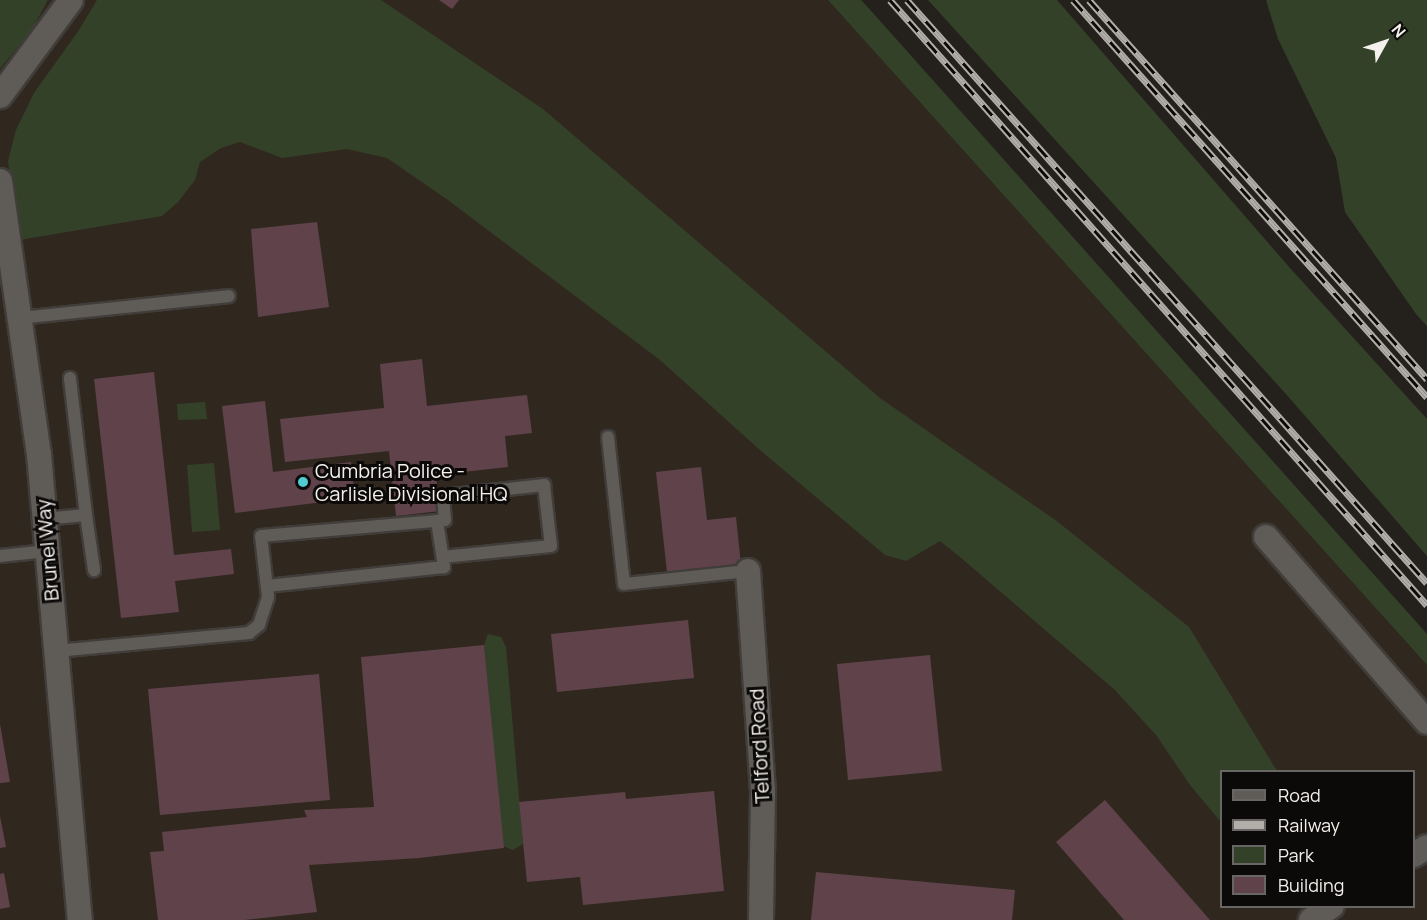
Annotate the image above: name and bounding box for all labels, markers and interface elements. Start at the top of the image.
north arrow [1355,12,1415,72]
text: N [1387,19,1411,42]
place label: Cumbria Police - Carlisle Divisional HQ [315,458,508,505]
marker: Cumbria Police - Carlisle Divisional HQ [296,475,310,489]
street label: Brunel Way [31,498,63,602]
street label: Telford Road [744,688,774,804]
legend [1220,770,1415,908]
text: Road [1278,783,1321,807]
text: Railway [1278,813,1340,837]
text: Park [1278,843,1314,867]
text: Building [1278,873,1344,897]

